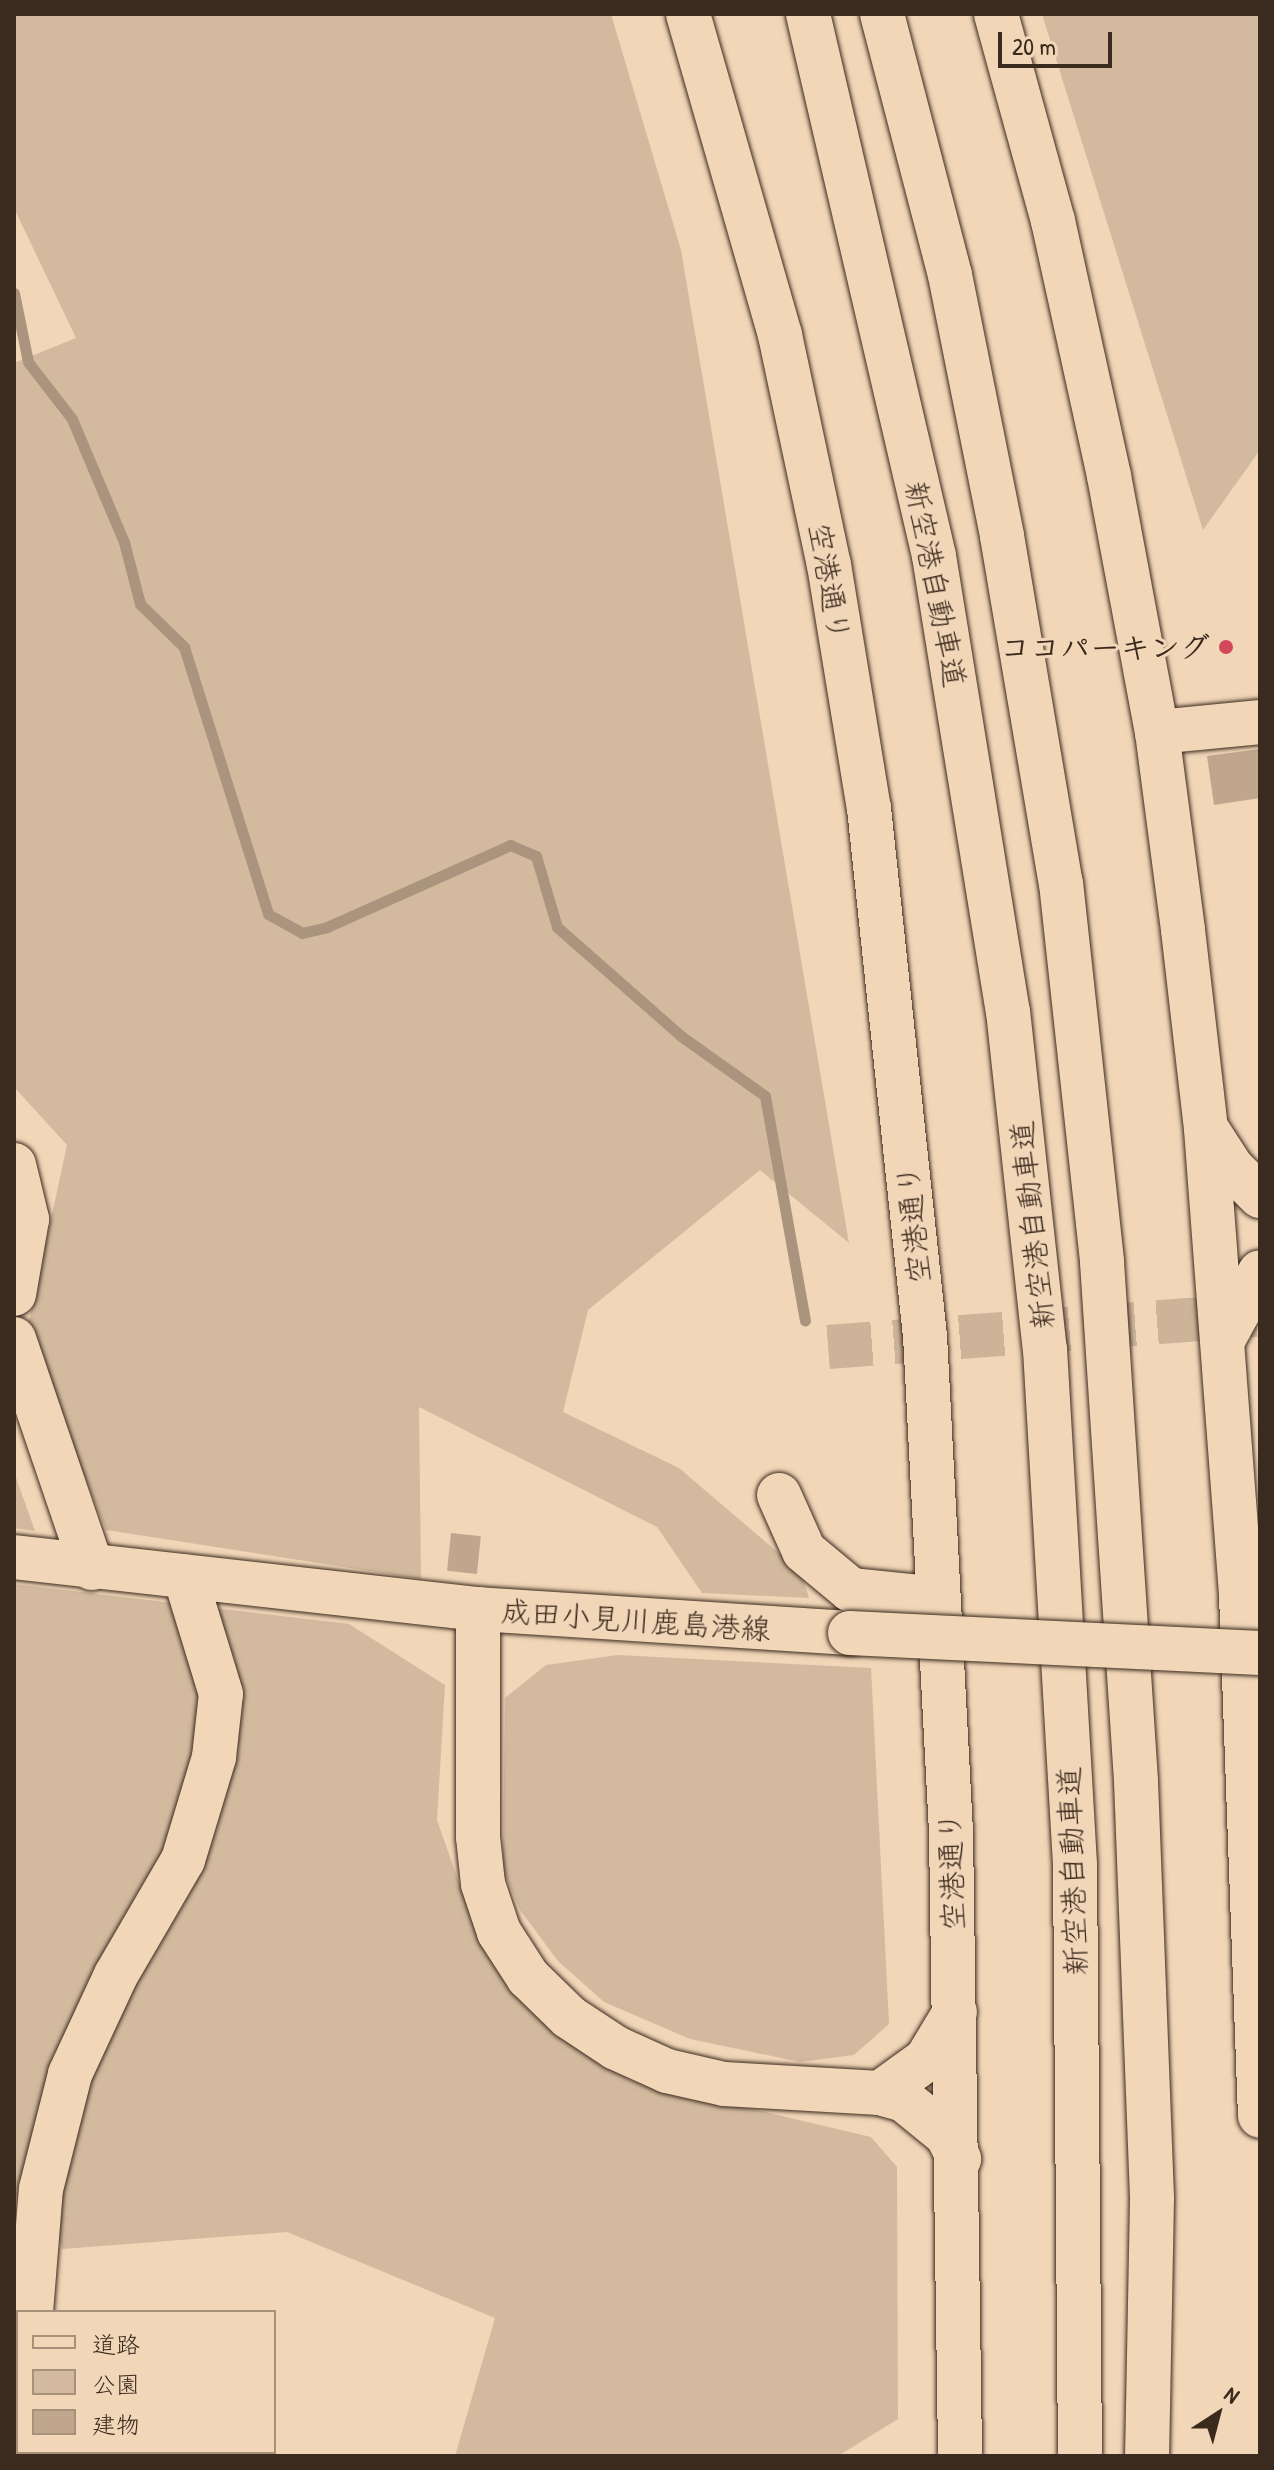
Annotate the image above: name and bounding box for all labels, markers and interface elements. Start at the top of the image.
scale bar [1002,16,1116,66]
text: 20 m [1012,30,1056,62]
street label: 新空港自動車道 [898,477,974,691]
street label: 空港通り [802,520,858,644]
place label: ココパーキング [1000,629,1210,665]
marker: ココパーキング [1217,638,1235,656]
street label: 新空港自動車道 [1003,1119,1061,1331]
street label: 空港通り [889,1162,937,1286]
street label: 成田小見川鹿島港線 [500,1593,772,1647]
street label: 新空港自動車道 [1050,1765,1094,1977]
street label: 空港通り [931,1810,971,1932]
legend [16,2310,276,2454]
text: 道路 [92,2328,140,2360]
text: 公園 [92,2368,140,2400]
north arrow [1178,2374,1258,2454]
text: N [1219,2379,1246,2410]
text: 建物 [92,2408,140,2440]

